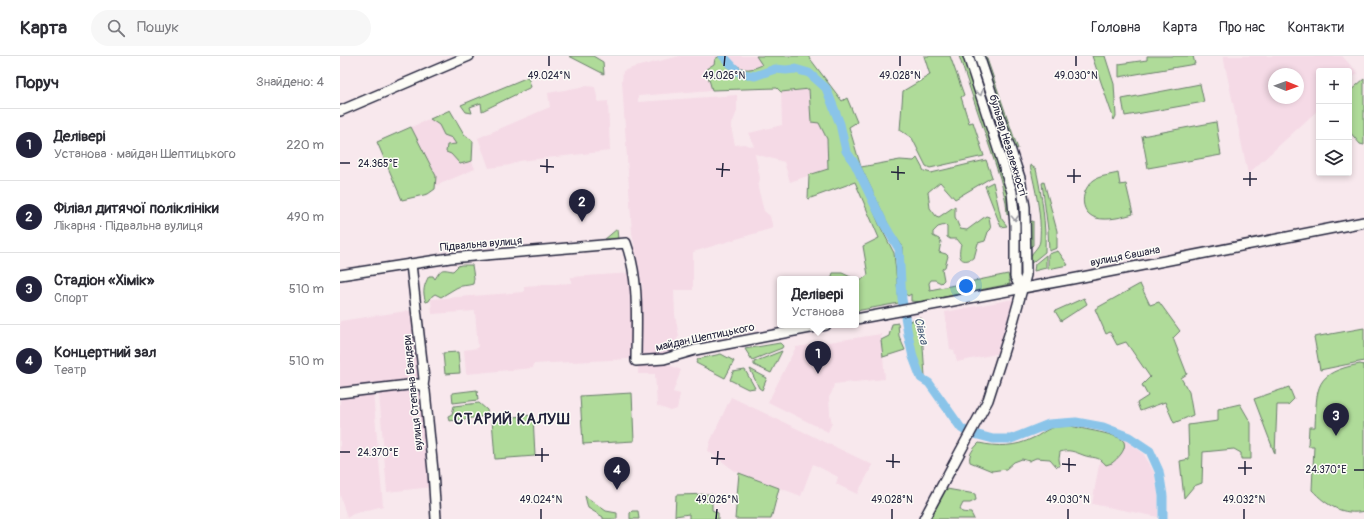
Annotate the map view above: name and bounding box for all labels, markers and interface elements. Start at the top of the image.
search box [91,10,371,46]
text: Карта [20,16,67,40]
icon: search [105,17,127,39]
text: Пошук [137,18,179,37]
text: Головна [1091,19,1141,36]
text: Карта [1163,19,1197,36]
text: Про нас [1219,19,1265,36]
text: Контакти [1287,19,1344,36]
north arrow [1268,68,1304,104]
map controls [1316,68,1352,176]
button: + [1316,68,1352,104]
text: 49.024°N [528,70,570,82]
text: 49.026°N [703,70,745,82]
text: 49.028°N [879,70,921,82]
text: 49.030°N [1054,70,1098,82]
text: Поруч [16,72,59,93]
text: Знайдено: 4 [256,74,324,90]
one-way arrow [975,89,984,96]
street label: бульвар Незалежності [986,93,1030,197]
button: − [1316,104,1352,140]
text: Делівері [54,127,105,146]
text: 1 [26,137,32,153]
text: 220 m [286,137,324,153]
button: layers [1316,140,1352,176]
text: Установа · майдан Шептицького [54,146,236,162]
text: 24.365°E [358,158,398,170]
pin: 2 [569,189,595,222]
text: Філіал дитячої поліклініки [54,199,219,218]
text: 2 [25,209,33,225]
text: 490 m [287,209,324,225]
one-way arrow [1010,215,1019,221]
text: Лікарня · Підвальна вулиця [54,218,203,234]
street label: Підвальна вулиця [439,234,523,254]
street label: вулиця Євшана [1089,243,1161,269]
text: Стадіон «Хімік» [54,271,154,290]
popup [777,276,859,328]
your location [956,276,976,296]
text: 3 [25,281,33,297]
text: 510 m [289,281,324,297]
text: Делівері [792,285,843,304]
text: Спорт [54,290,88,306]
text: Установа [792,304,844,320]
water label: Сівка [911,316,932,347]
street label: майдан Шептицького [654,320,756,354]
street label: вулиця Степана Бандери [400,335,426,451]
pin: 1 [805,341,831,374]
text: Концертний зал [54,343,156,362]
text: 4 [25,353,33,369]
text: 510 m [289,353,324,369]
text: Театр [54,362,86,378]
pin: 3 [1323,403,1349,436]
district label: СТАРИЙ КАЛУШ [454,410,570,429]
text: 24.370°E [358,447,398,459]
pin: 4 [604,457,630,490]
text: 24.370°E [1306,464,1346,476]
text: 49.024°N [520,494,562,506]
text: 49.026°N [696,494,738,506]
text: 49.028°N [871,494,913,506]
text: 49.030°N [1046,494,1090,506]
text: 49.032°N [1223,494,1265,506]

